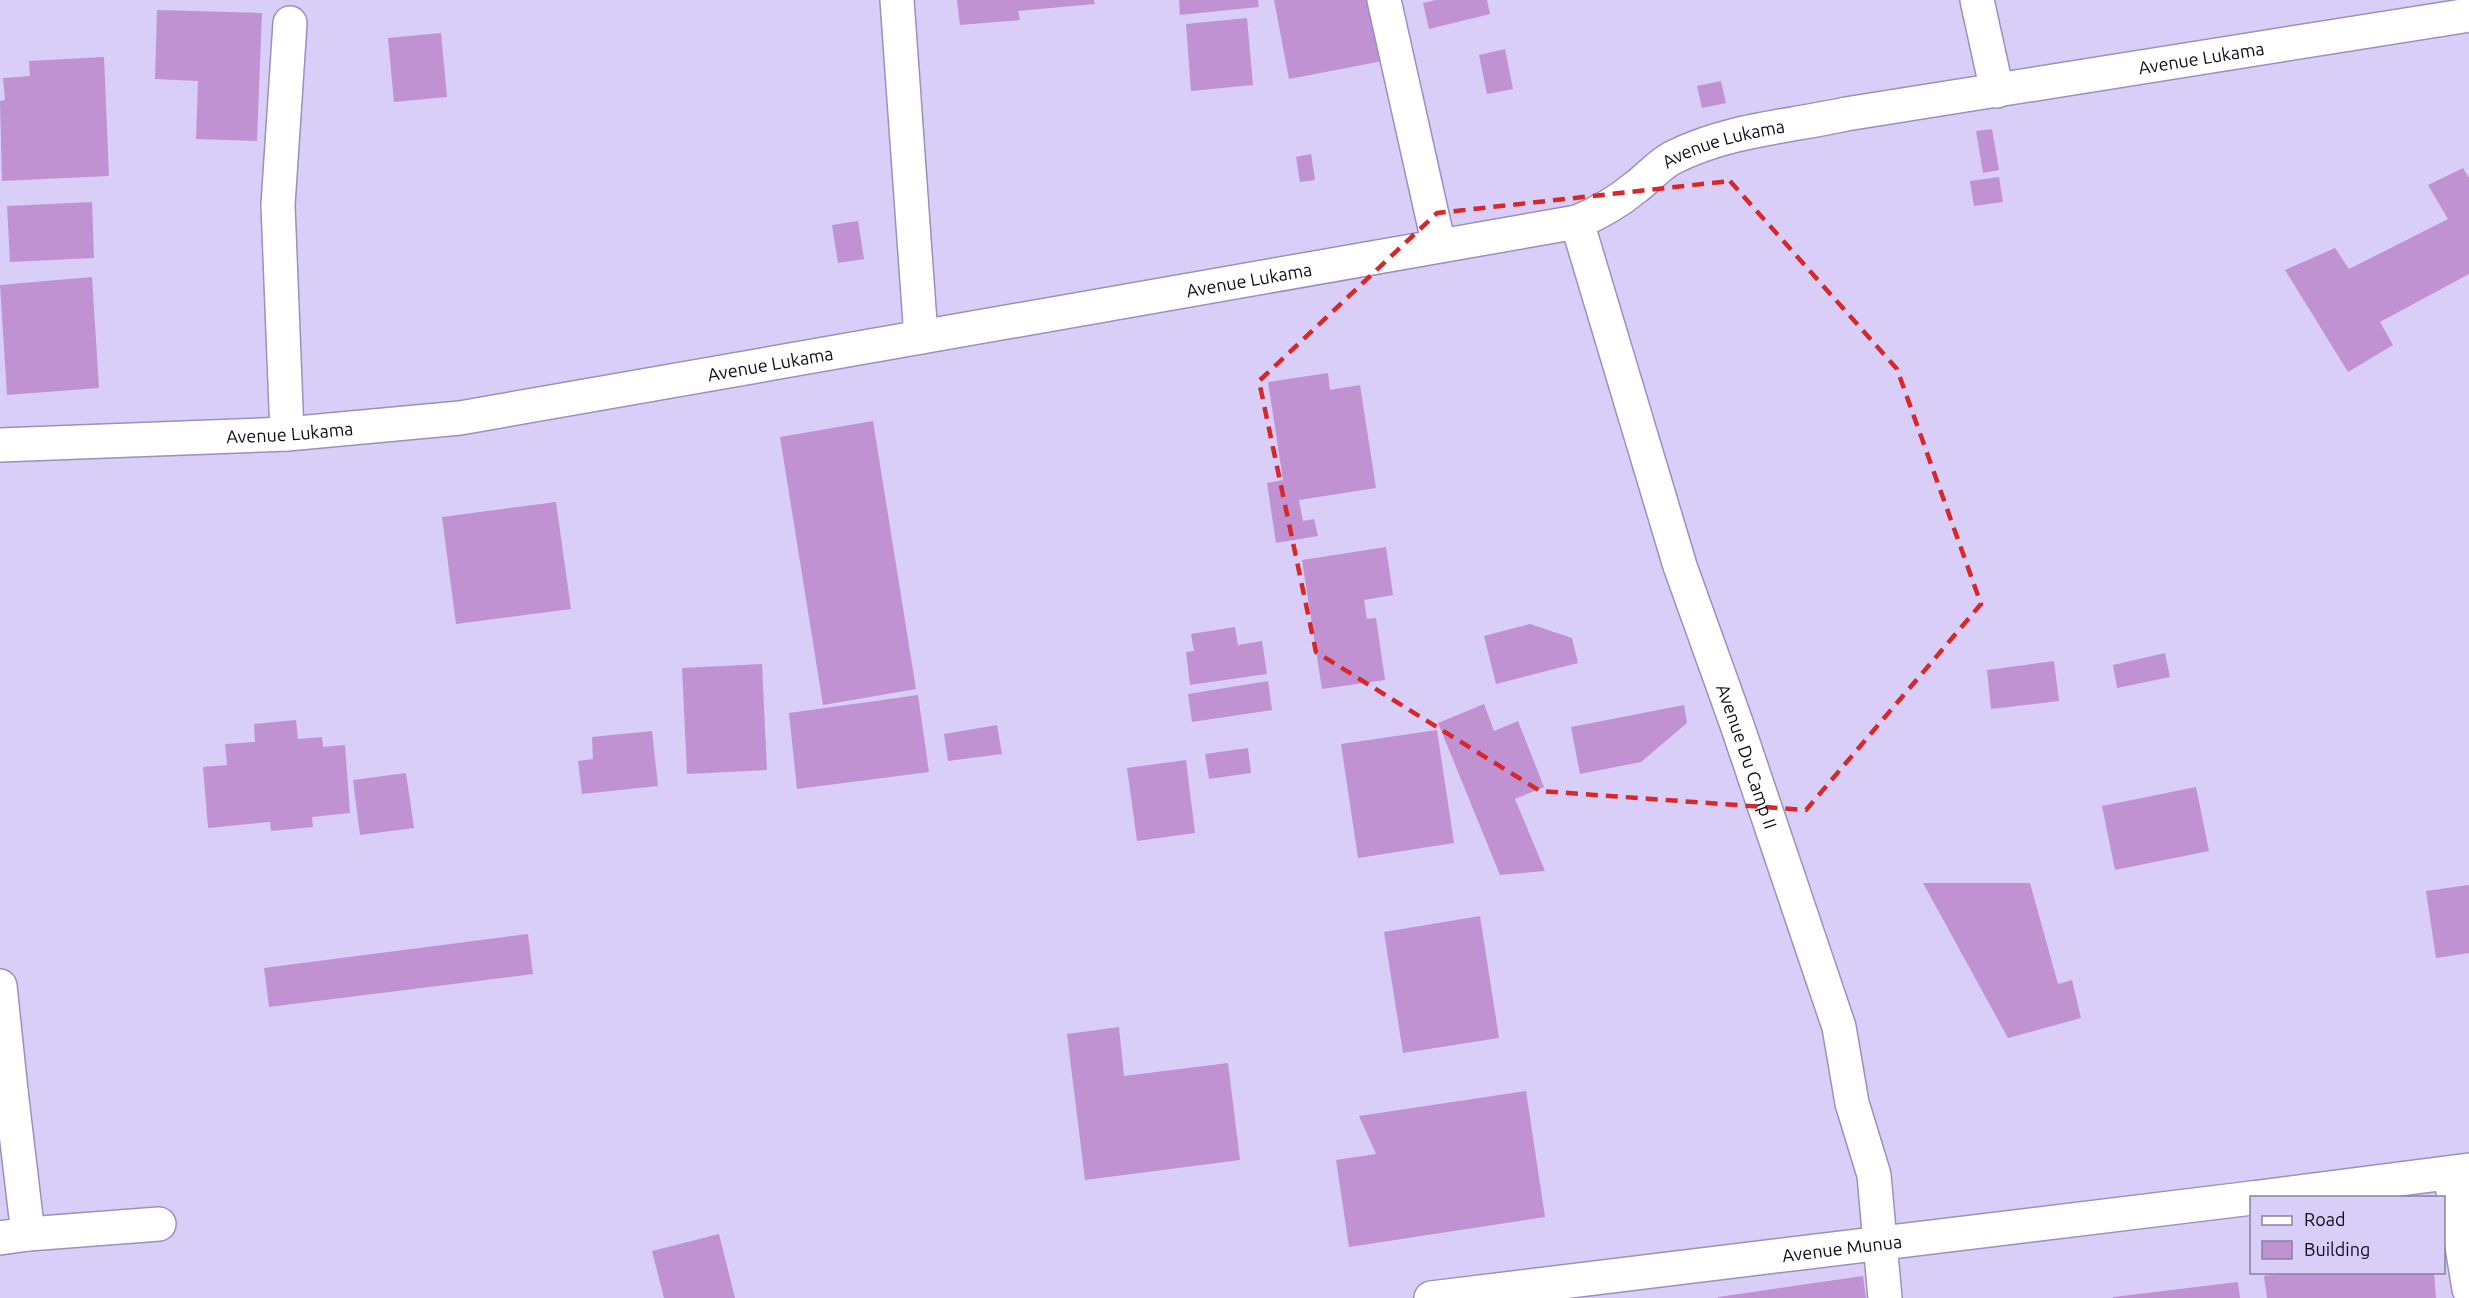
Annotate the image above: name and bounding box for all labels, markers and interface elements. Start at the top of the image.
street label: Avenue Lukama [2137,38,2266,77]
street label: Avenue Lukama [1658,115,1786,172]
street label: Avenue Lukama [1185,259,1313,300]
street label: Avenue Lukama [706,343,835,384]
street label: Avenue Lukama [226,418,354,446]
street label: Avenue Du Camp II [1713,681,1781,831]
legend [2250,1196,2445,1274]
text: Road [2304,1209,2346,1229]
street label: Avenue Munua [1781,1231,1903,1265]
text: Building [2304,1239,2370,1259]

